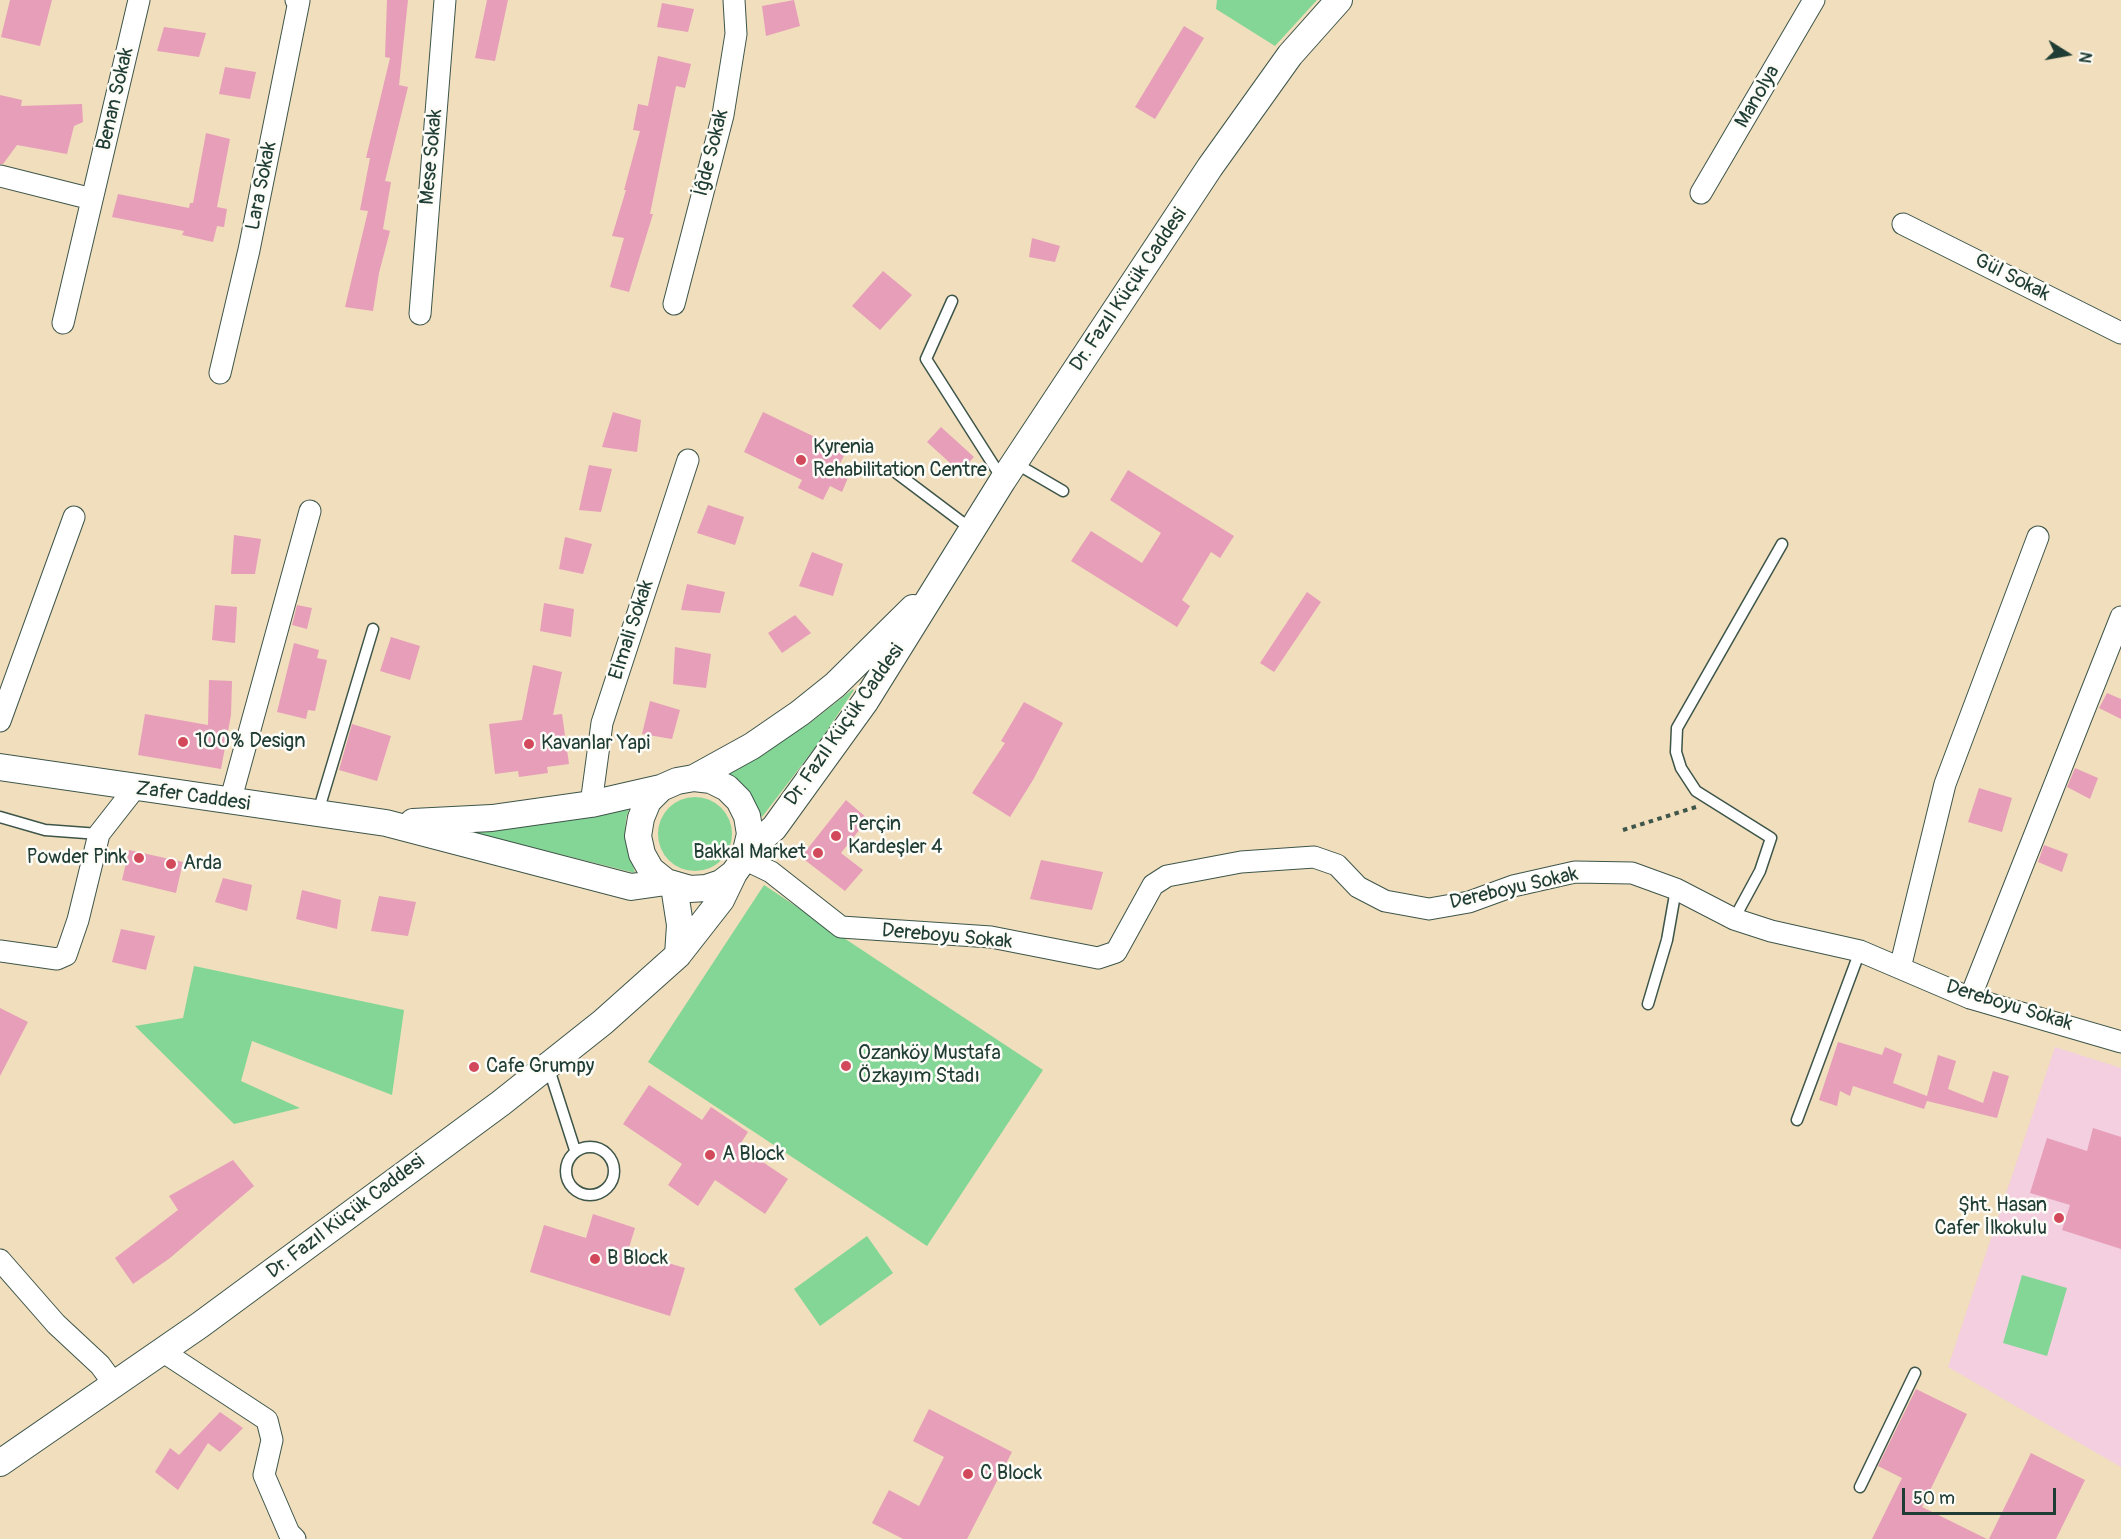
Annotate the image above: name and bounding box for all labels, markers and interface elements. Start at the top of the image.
north arrow [2037,24,2097,84]
street label: Benan Sokak [93,45,139,153]
text: N [2074,50,2096,65]
street label: Manolya [1731,61,1785,133]
street label: İĝde Sokak [690,107,734,199]
street label: Mese Sokak [416,108,448,206]
street label: Lara Sokak [242,140,282,232]
street label: Dr. Fazıl Küçük Caddesi [1065,204,1193,376]
street label: Gül Sokak [1970,249,2054,307]
place label: Kyrenia Rehabilitation Centre [813,436,987,483]
marker: Kyrenia Rehabilitation Centre [794,453,808,467]
street label: Elmali Sokak [605,577,659,683]
street label: Dr. Fazıl Küçük Caddesi [780,640,910,810]
place label: 100% Design [195,730,305,754]
place label: Kavanlar Yapi [541,732,650,756]
marker: 100% Design [176,735,190,749]
marker: Kavanlar Yapi [522,737,536,751]
street label: Zafer Caddesi [134,777,252,817]
place label: Perçin Kardeşler 4 [848,813,943,860]
marker: Perçin Kardeşler 4 [829,829,843,843]
place label: Bakkal Market [693,841,806,865]
place label: Powder Pink [27,846,127,870]
marker: Bakkal Market [811,846,825,860]
marker: Powder Pink [132,851,146,865]
place label: Arda [183,852,222,876]
marker: Arda [164,857,178,871]
street label: Dereboyu Sokak [1448,863,1580,915]
street label: Dereboyu Sokak [881,919,1013,955]
street label: Dereboyu Sokak [1943,975,2075,1037]
place label: Ozanköy Mustafa Özkayım Stadı [858,1042,1001,1089]
place label: Cafe Grumpy [486,1055,594,1079]
marker: Ozanköy Mustafa Özkayım Stadı [839,1059,853,1073]
marker: Cafe Grumpy [467,1060,481,1074]
place label: A Block [722,1143,785,1167]
marker: A Block [703,1148,717,1162]
street label: Dr. Fazıl Küçük Caddesi [262,1150,430,1284]
place label: Şht. Hasan Cafer İlkokulu [1934,1194,2047,1241]
marker: Şht. Hasan Cafer İlkokulu [2052,1211,2066,1225]
place label: B Block [607,1247,668,1271]
marker: B Block [588,1252,602,1266]
place label: C Block [980,1462,1042,1486]
marker: C Block [961,1467,975,1481]
scale bar [1905,1476,2060,1514]
text: 50 m [1913,1487,1955,1510]

